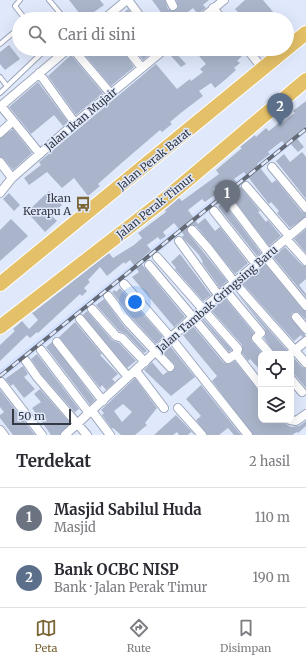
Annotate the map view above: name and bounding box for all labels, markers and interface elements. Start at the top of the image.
search box [12,12,294,56]
icon: search [26,23,48,45]
text: Cari di sini [58,25,136,44]
street label: Jalan Ikan Mujair [41,84,120,154]
pin: 2 [267,93,293,126]
street label: Jalan Perak Barat [114,125,194,193]
street label: Jalan Perak Timur [113,170,197,242]
pin: 1 [214,180,240,213]
place label: Ikan Kerapu A [23,191,72,218]
bus stop icon: Ikan Kerapu A [74,195,92,213]
street label: Jalan Tambak Gringsing Baru [153,242,281,356]
your location [125,292,145,312]
map controls [258,351,294,423]
button: locate [258,351,294,387]
button: layers [258,387,294,423]
scale bar [12,407,71,426]
text: 50 m [18,409,45,423]
text: Terdekat [16,450,91,472]
text: 2 hasil [249,453,290,470]
text: Masjid Sabilul Huda [54,500,202,519]
text: 1 [26,509,32,526]
text: 110 m [255,509,290,526]
text: Masjid [54,519,96,536]
text: Bank OCBC NISP [54,560,179,579]
text: 2 [25,569,33,586]
text: 190 m [253,569,290,586]
text: Bank · Jalan Perak Timur [54,579,207,596]
tab: Peta [35,617,58,655]
tab: Rute [127,617,151,655]
tab: Disimpan [220,617,271,655]

